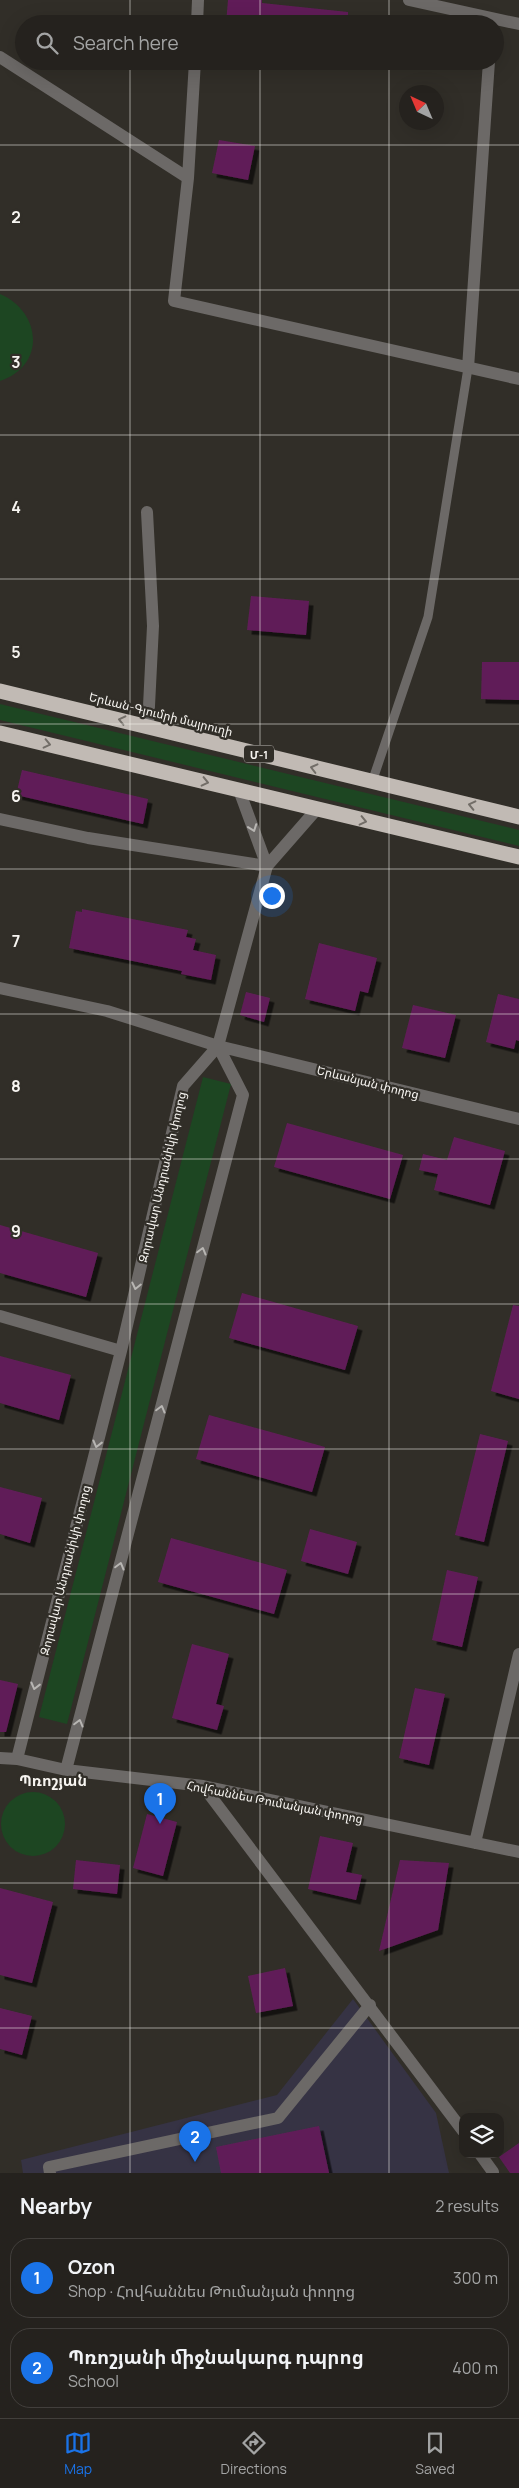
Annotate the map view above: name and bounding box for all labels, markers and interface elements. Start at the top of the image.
search box [15,15,504,70]
icon: search [33,29,61,57]
text: Search here [73,30,179,56]
north arrow [399,85,444,130]
text: 2 [11,206,21,228]
text: 3 [11,351,21,373]
text: 4 [11,496,21,518]
text: 5 [11,641,21,663]
street label: Երևան-Գյումրի մայրուղի [87,688,235,740]
one-way arrow [117,715,126,726]
one-way arrow [43,738,52,749]
road number: Մ-1 [244,746,274,762]
one-way arrow [310,763,318,773]
one-way arrow [201,776,210,787]
text: 6 [11,785,21,807]
one-way arrow [467,800,476,811]
one-way arrow [359,815,368,826]
one-way arrow [247,823,257,832]
your location [259,883,285,909]
text: 7 [12,930,20,952]
street label: Երևանյան փողոց [315,1061,421,1103]
text: 8 [11,1075,21,1097]
street label: Զորավար Անդրանիկի փողոց [134,1090,190,1264]
text: 9 [11,1220,21,1242]
one-way arrow [196,1247,207,1256]
one-way arrow [131,1282,142,1291]
one-way arrow [155,1404,166,1413]
one-way arrow [92,1440,103,1449]
street label: Զորավար Անդրանիկի փողոց [36,1483,94,1657]
one-way arrow [114,1561,125,1570]
one-way arrow [30,1682,41,1691]
one-way arrow [73,1719,83,1728]
district label: Պռոշյան [19,1770,87,1791]
street label: Հովհաննես Թումանյան փողոց [186,1777,364,1827]
pin: 1 [144,1783,176,1824]
map controls [459,2113,504,2158]
button: layers [459,2113,504,2158]
pin: 2 [179,2121,211,2162]
text: Nearby [20,2192,92,2220]
text: 2 results [435,2195,499,2217]
text: Ozon [68,2254,115,2280]
text: 1 [33,2267,41,2289]
text: 300 m [453,2267,498,2289]
text: Shop · Հովհաննես Թումանյան փողոց [68,2280,355,2302]
text: Պռոշյանի միջնակարգ դպրոց [68,2344,364,2370]
text: 2 [32,2357,42,2379]
text: 400 m [452,2357,498,2379]
text: School [68,2370,119,2392]
tab: Map [64,2429,92,2478]
tab: Directions [221,2429,287,2478]
tab: Saved [415,2429,455,2478]

